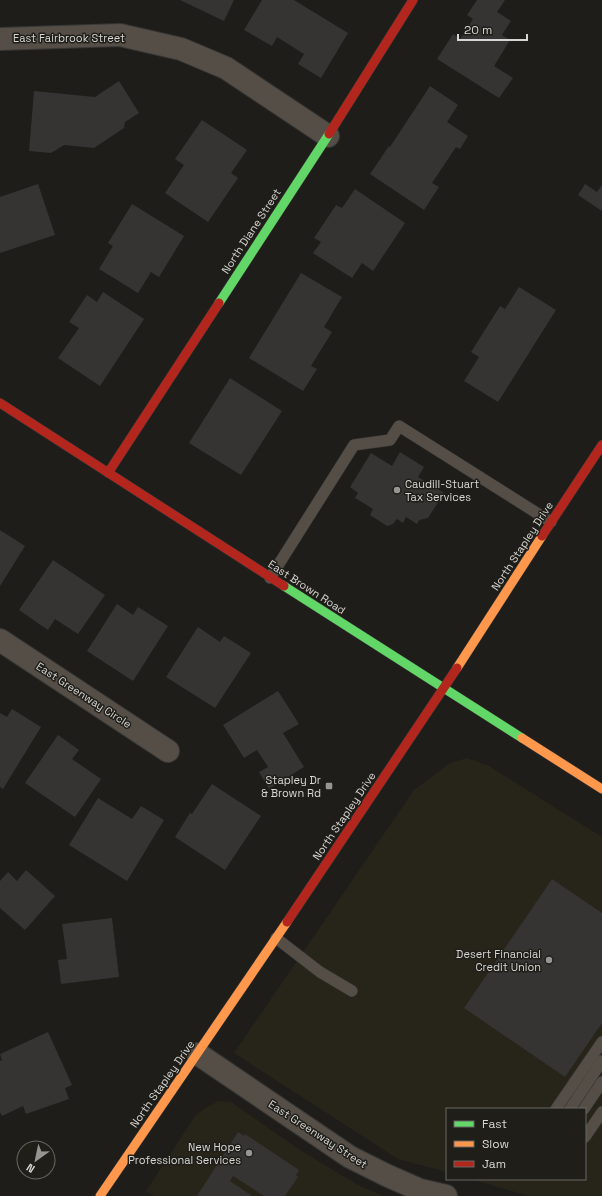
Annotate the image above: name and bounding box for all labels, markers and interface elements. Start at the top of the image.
scale bar [458,16,527,42]
text: 20 m [464,22,492,38]
street label: East Fairbrook Street [13,31,125,45]
street label: North Diane Street [218,186,284,276]
place label: Caudill-Stuart Tax Services [405,477,479,504]
marker: Caudill-Stuart Tax Services [392,485,402,495]
street label: North Stapley Drive [488,499,556,593]
street label: East Brown Road [266,557,348,617]
street label: East Greenway Circle [34,659,134,731]
street label: North Stapley Drive [309,769,379,863]
place label: Stapley Dr & Brown Rd [261,773,321,800]
marker: Stapley Dr & Brown Rd [324,781,334,791]
place label: Desert Financial Credit Union [456,947,541,974]
marker: Desert Financial Credit Union [544,955,554,965]
street label: North Stapley Drive [127,1038,197,1130]
street label: East Greenway Street [266,1097,370,1171]
legend [446,1108,586,1180]
text: Fast [482,1116,507,1132]
text: Slow [482,1136,509,1152]
north arrow [16,1140,56,1180]
place label: New Hope Professional Services [128,1140,241,1167]
marker: New Hope Professional Services [244,1148,254,1158]
text: Jam [482,1156,506,1172]
text: N [24,1161,37,1176]

